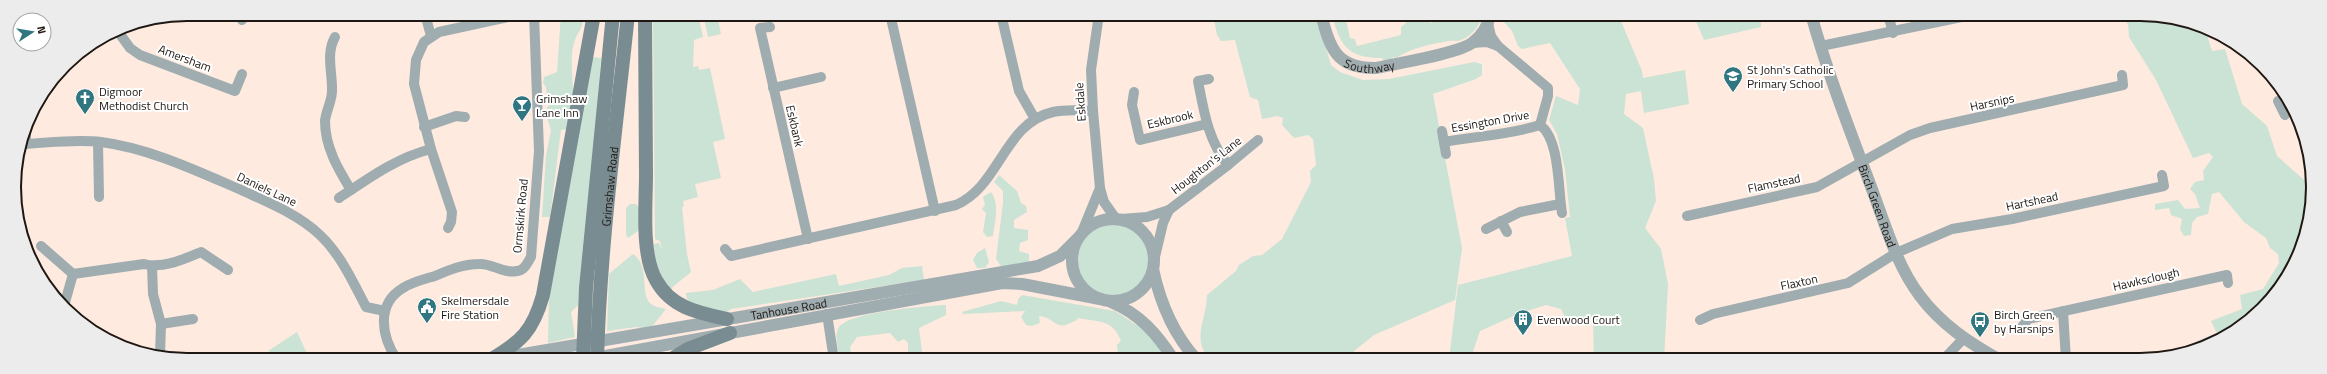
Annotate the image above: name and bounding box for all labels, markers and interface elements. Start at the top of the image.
north arrow [12,12,52,52]
text: N [33,25,50,35]
street label: Amersham [156,39,214,77]
street label: Southway [1341,53,1396,78]
place label: St John's Catholic Primary School [1747,60,1834,93]
school or university icon: St John's Catholic Primary School [1722,65,1744,93]
place label: Digmoor Methodist Church [99,82,189,115]
street label: Eskdale [1069,82,1091,122]
church icon: Digmoor Methodist Church [74,87,96,115]
street label: Harsnips [1968,88,2016,116]
place label: Grimshaw Lane Inn [536,89,587,122]
bar icon: Grimshaw Lane Inn [511,94,533,122]
street label: Eskbank [781,103,809,149]
street label: Eskbrook [1145,104,1195,134]
street label: Essington Drive [1449,105,1531,137]
street label: Houghton's Lane [1167,131,1245,199]
street label: Grimshaw Road [596,146,623,227]
street label: Birch Green Road [1854,161,1902,250]
street label: Daniels Lane [234,167,300,211]
street label: Flamstead [1746,168,1802,198]
street label: Ormskirk Road [507,178,533,254]
street label: Hartshead [2004,186,2060,216]
street label: Hawksclough [2111,262,2181,296]
street label: Flaxton [1779,269,1819,295]
place label: Skelmersdale Fire Station [441,291,509,324]
street label: Tanhouse Road [749,293,828,324]
public building icon: Skelmersdale Fire Station [416,296,438,324]
place label: Birch Green, by Harsnips [1994,305,2055,338]
building icon: Evenwood Court [1512,308,1534,336]
place label: Evenwood Court [1537,310,1621,329]
bus stop icon: Birch Green, by Harsnips [1969,310,1991,338]

